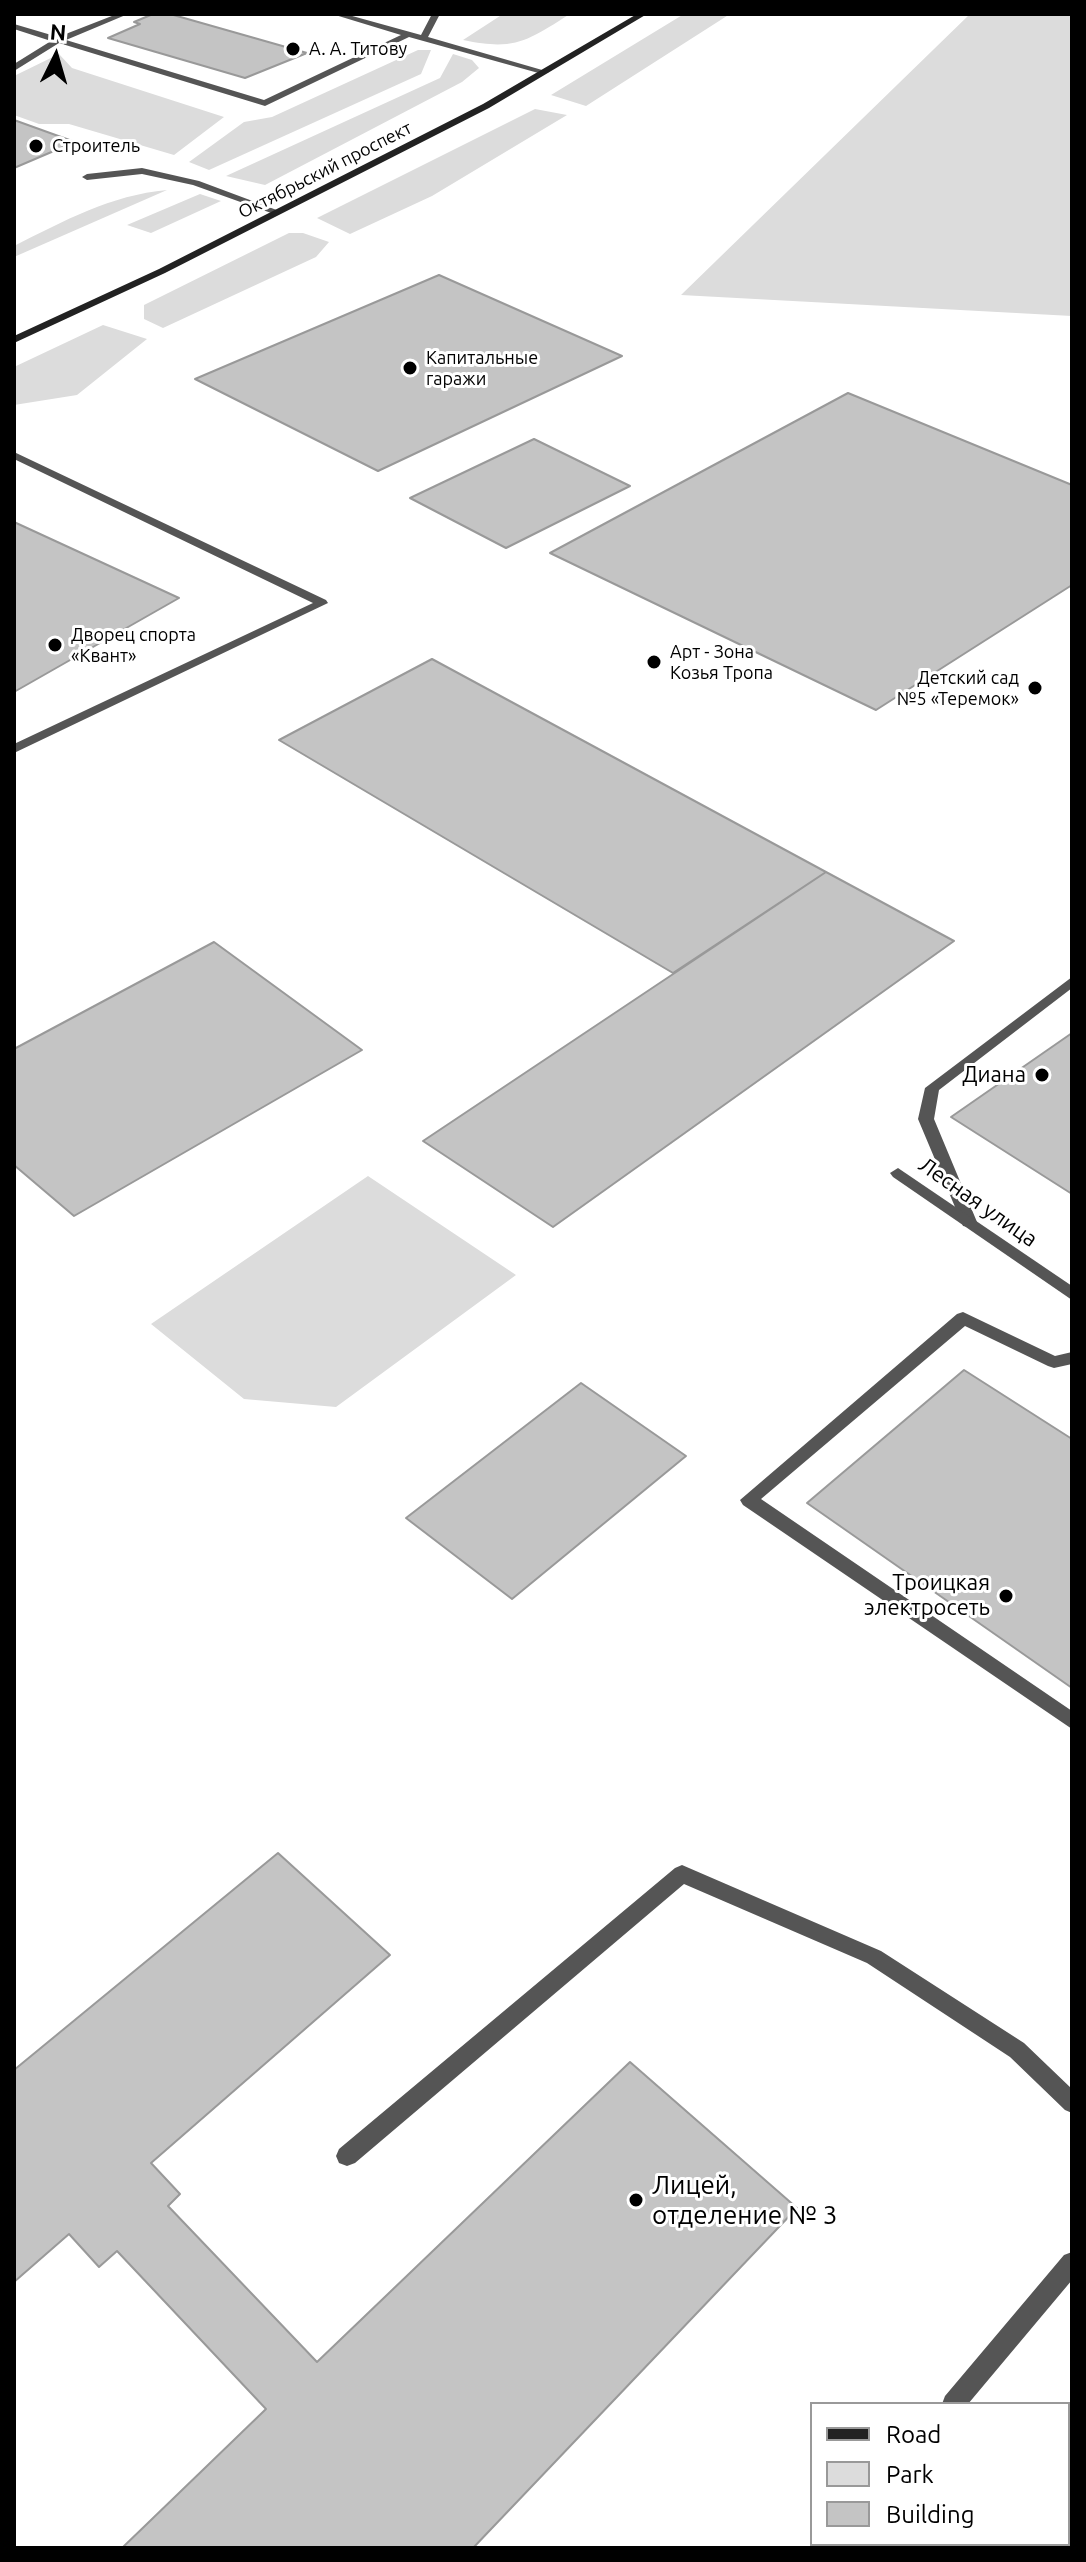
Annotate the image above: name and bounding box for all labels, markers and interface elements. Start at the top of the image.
north arrow [16,16,96,96]
text: N [49,18,67,45]
place label: А. А. Титову [309,38,407,60]
marker: А. А. Титову [284,40,302,58]
street label: Октябрьский проспект [235,117,415,223]
place label: Строитель [52,135,140,157]
marker: Строитель [27,137,45,155]
place label: Капитальные гаражи [426,347,538,390]
marker: Капитальные гаражи [401,359,419,377]
place label: Дворец спорта «Квант» [71,624,196,666]
marker: Дворец спорта «Квант» [46,636,64,654]
place label: Арт - Зона Козья Тропа [670,641,773,684]
marker: Арт - Зона Козья Тропа [645,653,663,671]
place label: Детский сад №5 «Теремок» [897,667,1019,710]
marker: Детский сад №5 «Теремок» [1026,679,1044,697]
place label: Диана [962,1062,1026,1088]
marker: Диана [1033,1066,1051,1084]
street label: Лесная улица [914,1151,1042,1253]
place label: Троицкая электросеть [864,1570,990,1622]
marker: Троицкая электросеть [997,1587,1015,1605]
place label: Лицей, отделение № 3 [652,2169,837,2230]
marker: Лицей, отделение № 3 [627,2191,645,2209]
legend [810,2402,1070,2546]
text: Road [886,2421,941,2448]
text: Park [886,2461,934,2488]
text: Building [886,2501,974,2528]

